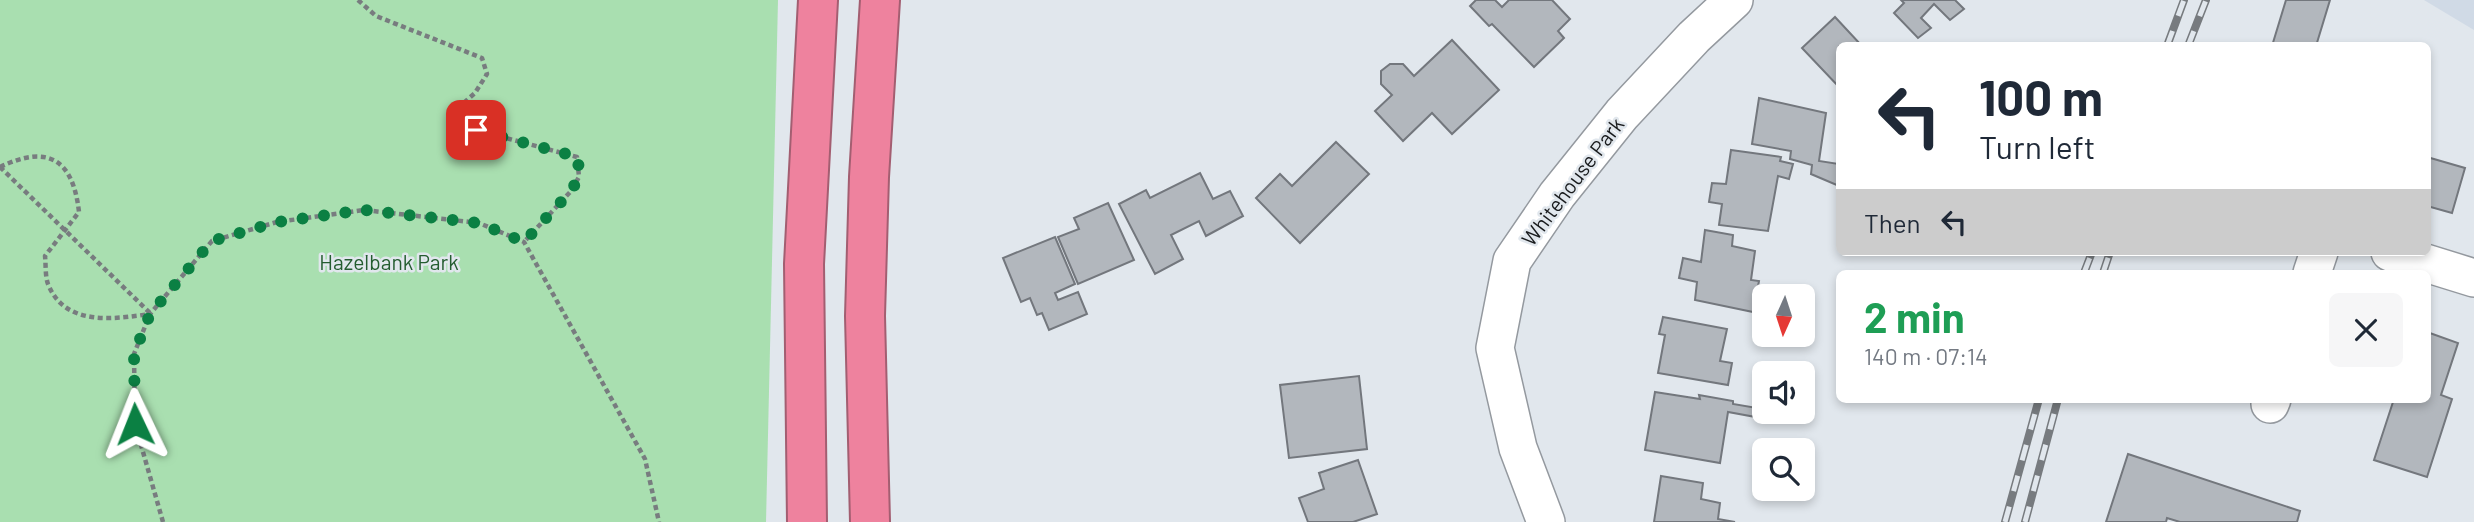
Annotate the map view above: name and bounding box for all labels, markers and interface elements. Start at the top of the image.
text: 100 m [1979,67,2103,126]
icon: left [1864,70,1955,161]
pin [446,100,506,160]
icon: arrive [457,111,495,149]
street label: Whitehouse Park [1516,112,1628,250]
text: Turn left [1979,127,2096,165]
icon: left [1935,203,1973,241]
text: Then [1864,207,1921,238]
park label: Hazelbank Park [319,249,459,274]
north arrow [1752,284,1815,346]
map controls [1752,284,1815,501]
text: 2 min [1864,291,1965,341]
button: close [2329,293,2403,367]
text: 140 m · 07:14 [1864,342,1988,370]
button: sound [1752,361,1815,424]
position arrow [98,387,172,461]
button: search [1752,438,1815,501]

